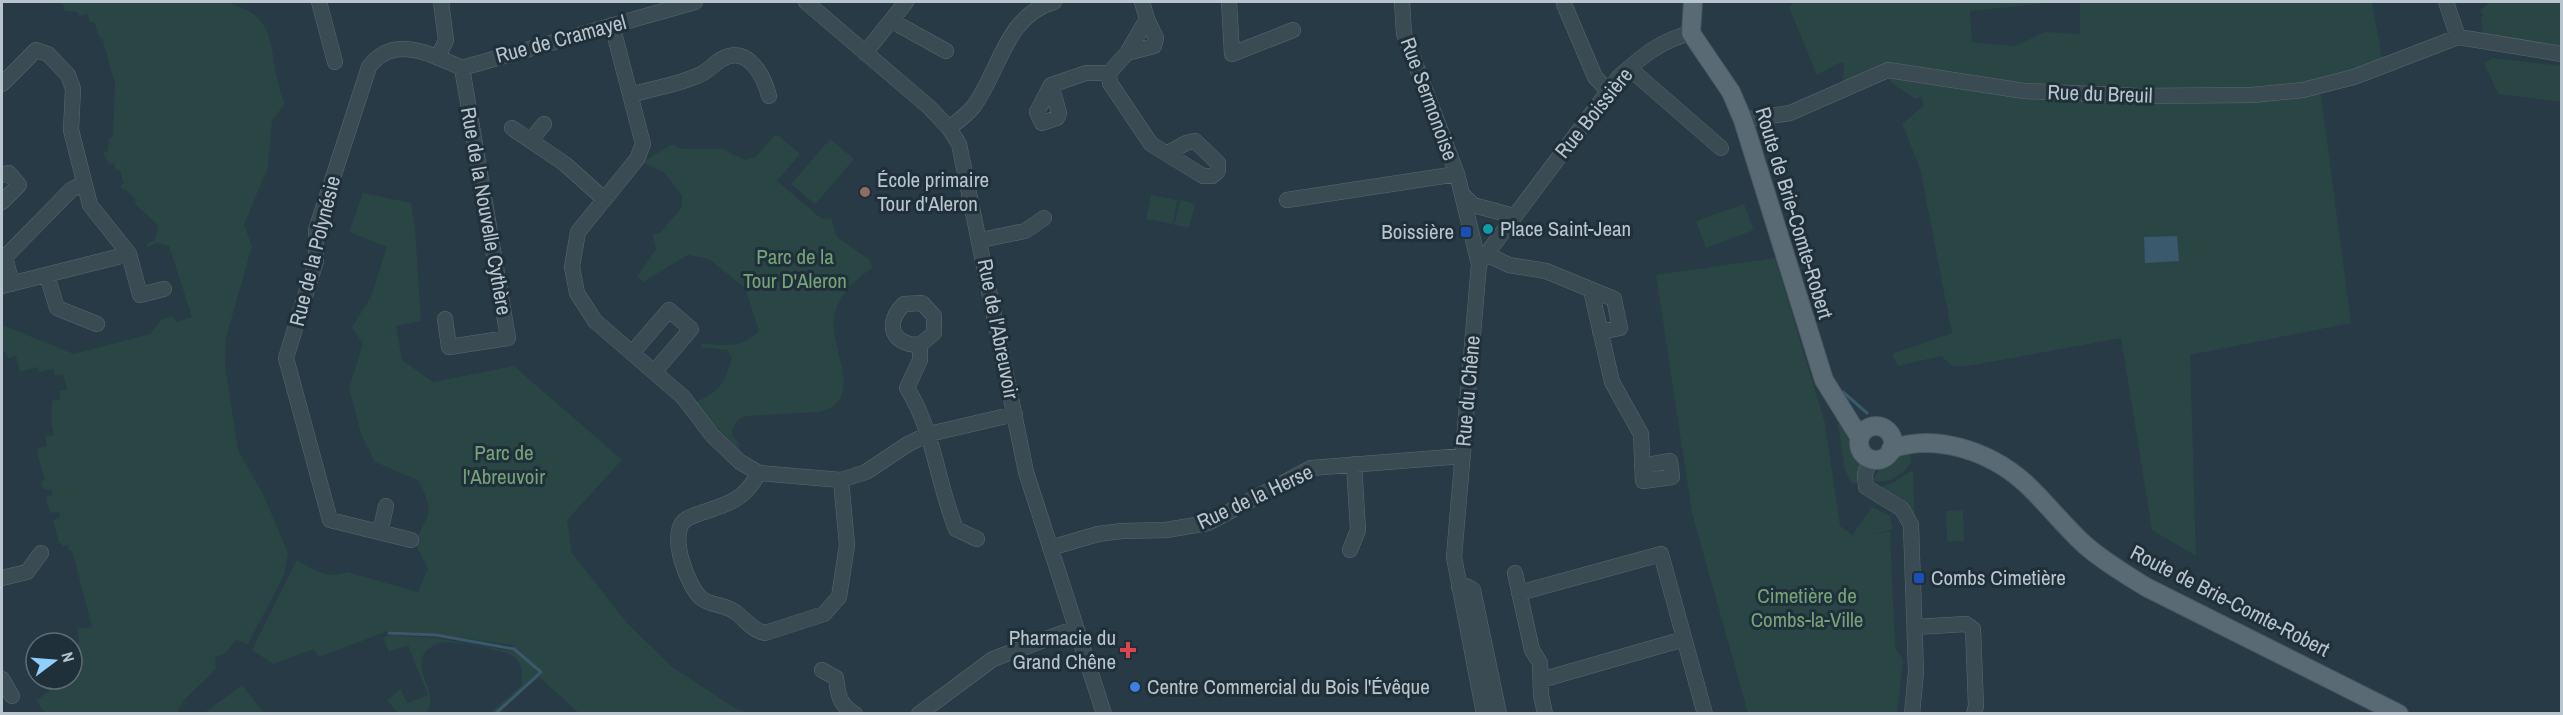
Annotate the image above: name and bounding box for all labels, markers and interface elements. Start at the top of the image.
street label: Rue de Cramayel [492,7,629,70]
street label: Rue Sermonoise [1394,33,1465,165]
street label: Rue Boissière [1548,61,1639,164]
street label: Rue du Breuil [2047,77,2153,110]
street label: Route de Brie-Comte-Robert [1748,103,1841,323]
street label: Rue de la Nouvelle Cythère [454,105,519,317]
place label: École primaire Tour d'Aleron [877,165,989,218]
street label: Rue de la Polynésie [282,173,347,329]
marker: École primaire Tour d'Aleron [858,185,872,199]
place label: Place Saint-Jean [1500,214,1631,243]
place label: Boissière [1381,217,1454,246]
marker: Place Saint-Jean [1481,222,1495,236]
marker: Boissière [1459,225,1473,239]
park label: Parc de la Tour D'Aleron [743,242,847,295]
street label: Rue de l'Abreuvoir [971,256,1026,402]
street label: Rue du Chêne [1448,334,1487,448]
park label: Parc de l'Abreuvoir [463,438,545,491]
street label: Rue de la Herse [1192,457,1317,536]
street label: Route de Brie-Comte-Robert [2126,538,2335,664]
place label: Combs Cimetière [1931,563,2066,592]
marker: Combs Cimetière [1912,571,1926,585]
park label: Cimetière de Combs-la-Ville [1751,581,1863,634]
place label: Pharmacie du Grand Chêne [1009,623,1116,676]
north arrow [24,631,84,691]
marker: Pharmacie du Grand Chêne [1121,643,1135,657]
text: N [57,649,80,664]
place label: Centre Commercial du Bois l'Évêque [1147,672,1430,701]
marker: Centre Commercial du Bois l'Évêque [1128,680,1142,694]

